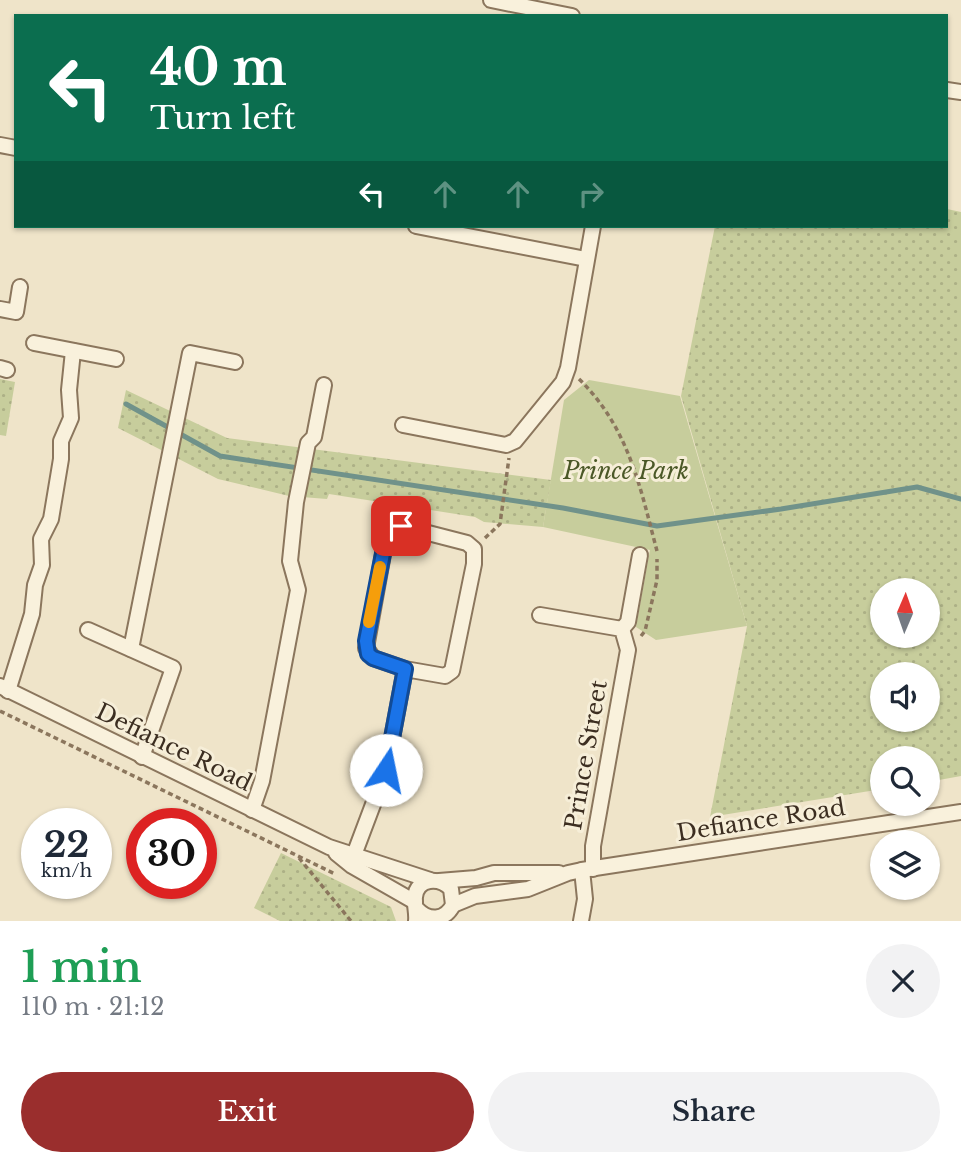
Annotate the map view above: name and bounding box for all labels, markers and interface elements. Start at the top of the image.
text: 40 m [150,37,287,98]
icon: left [35,42,126,133]
text: Turn left [150,98,296,138]
icon: left [353,175,391,213]
icon: ahead [426,175,464,213]
icon: ahead [499,175,537,213]
icon: right [572,175,610,213]
park label: Prince Park [562,457,689,485]
pin [371,496,431,556]
icon: arrive [382,507,420,545]
north arrow [870,578,940,648]
map controls [870,578,940,900]
button: sound [870,662,940,732]
street label: Prince Street [559,678,613,832]
street label: Defiance Road [91,697,257,797]
position arrow [349,733,423,807]
button: search [870,746,940,816]
street label: Defiance Road [675,793,847,847]
speed limit sign: 30 [126,808,217,899]
text: 22 [44,823,89,866]
button: layers [870,830,940,900]
text: km/h [41,860,92,882]
text: 1 min [21,941,142,993]
button: close [866,944,940,1018]
text: 110 m · 21:12 [21,993,164,1021]
button: Exit [21,1072,474,1152]
button: Share [488,1072,940,1152]

